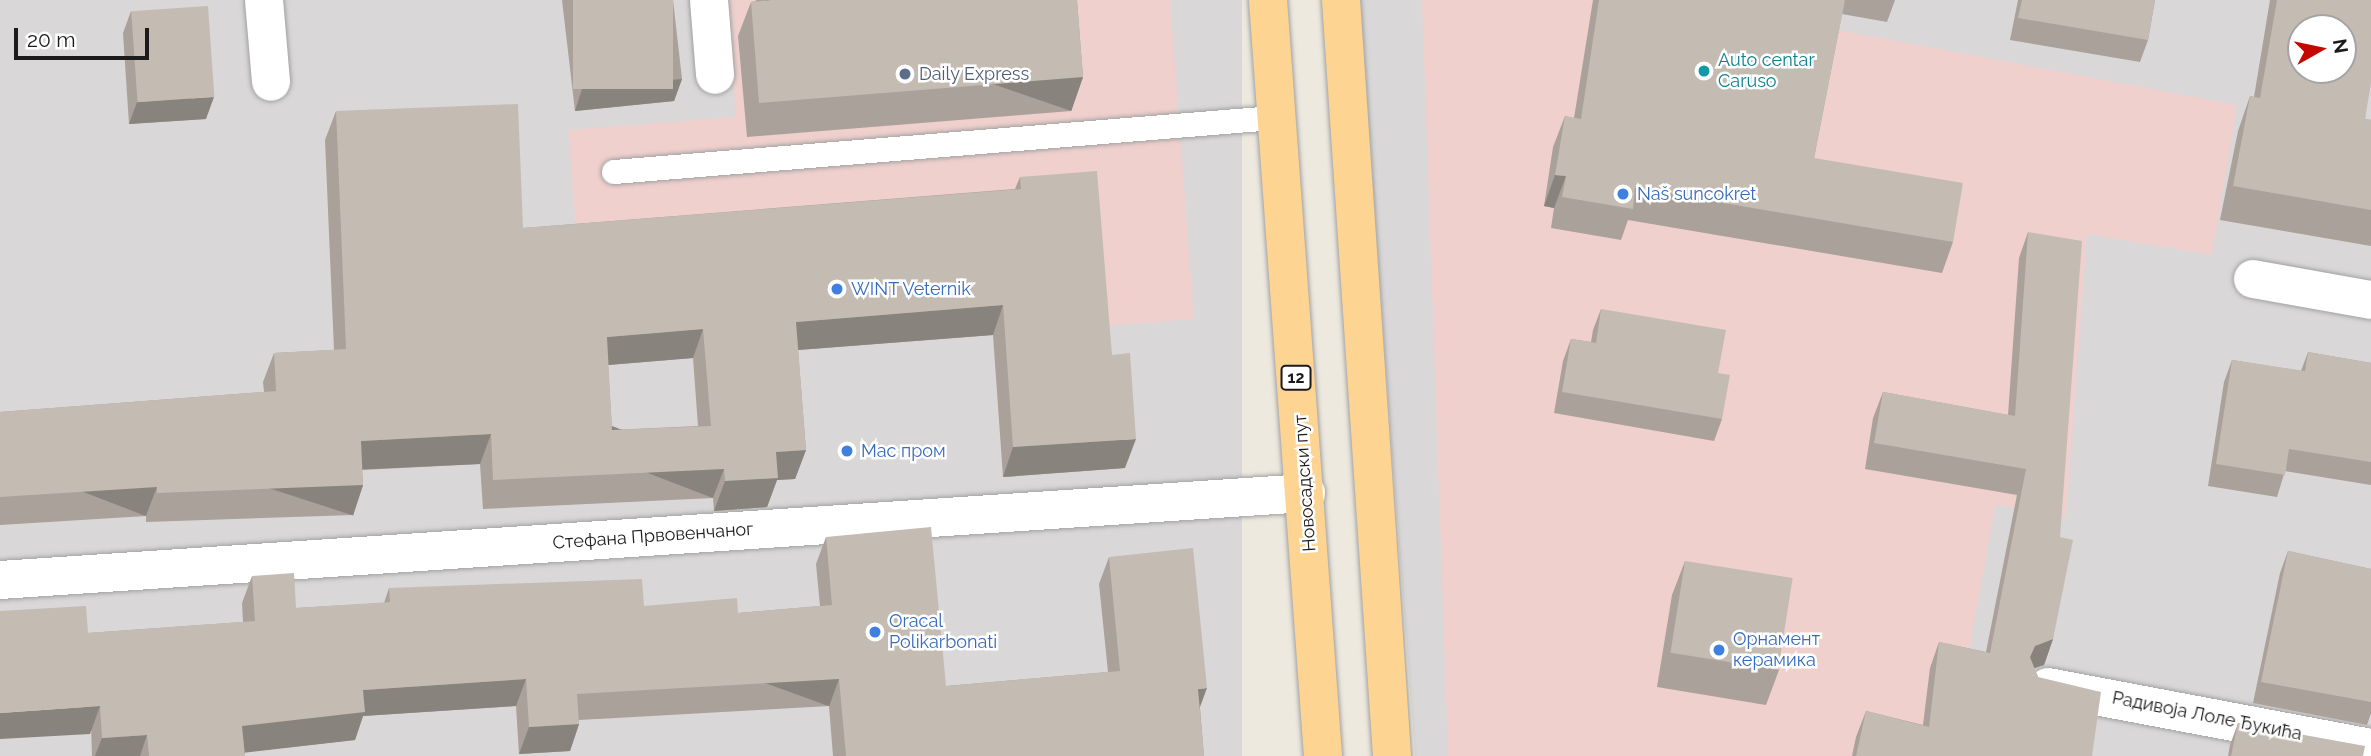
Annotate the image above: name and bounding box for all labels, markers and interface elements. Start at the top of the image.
scale bar [18,14,152,58]
north arrow [2287,14,2357,84]
text: 20 m [27,27,75,52]
text: N [2329,37,2353,55]
place label: Auto centar Caruso [1718,50,1815,92]
place label: Daily Express [919,63,1030,85]
marker: Auto centar Caruso [1696,63,1712,79]
marker: Daily Express [897,66,913,82]
place label: Naš suncokret [1637,183,1756,205]
marker: Naš suncokret [1615,186,1631,202]
place label: WINT Veternik [851,278,972,300]
marker: WINT Veternik [829,281,845,297]
road number: 12 [1280,366,1312,390]
street label: Новосадски пут [1289,414,1321,552]
place label: Мас пром [861,440,946,462]
marker: Мас пром [839,443,855,459]
street label: Стефана Првовенчаног [552,518,754,554]
place label: Oracal Polikarbonati [889,611,997,654]
marker: Oracal Polikarbonati [867,624,883,640]
place label: Орнамент керамика [1733,629,1820,672]
marker: Орнамент керамика [1711,642,1727,658]
street label: Радивоја Лоле Ђукића [2110,687,2304,745]

